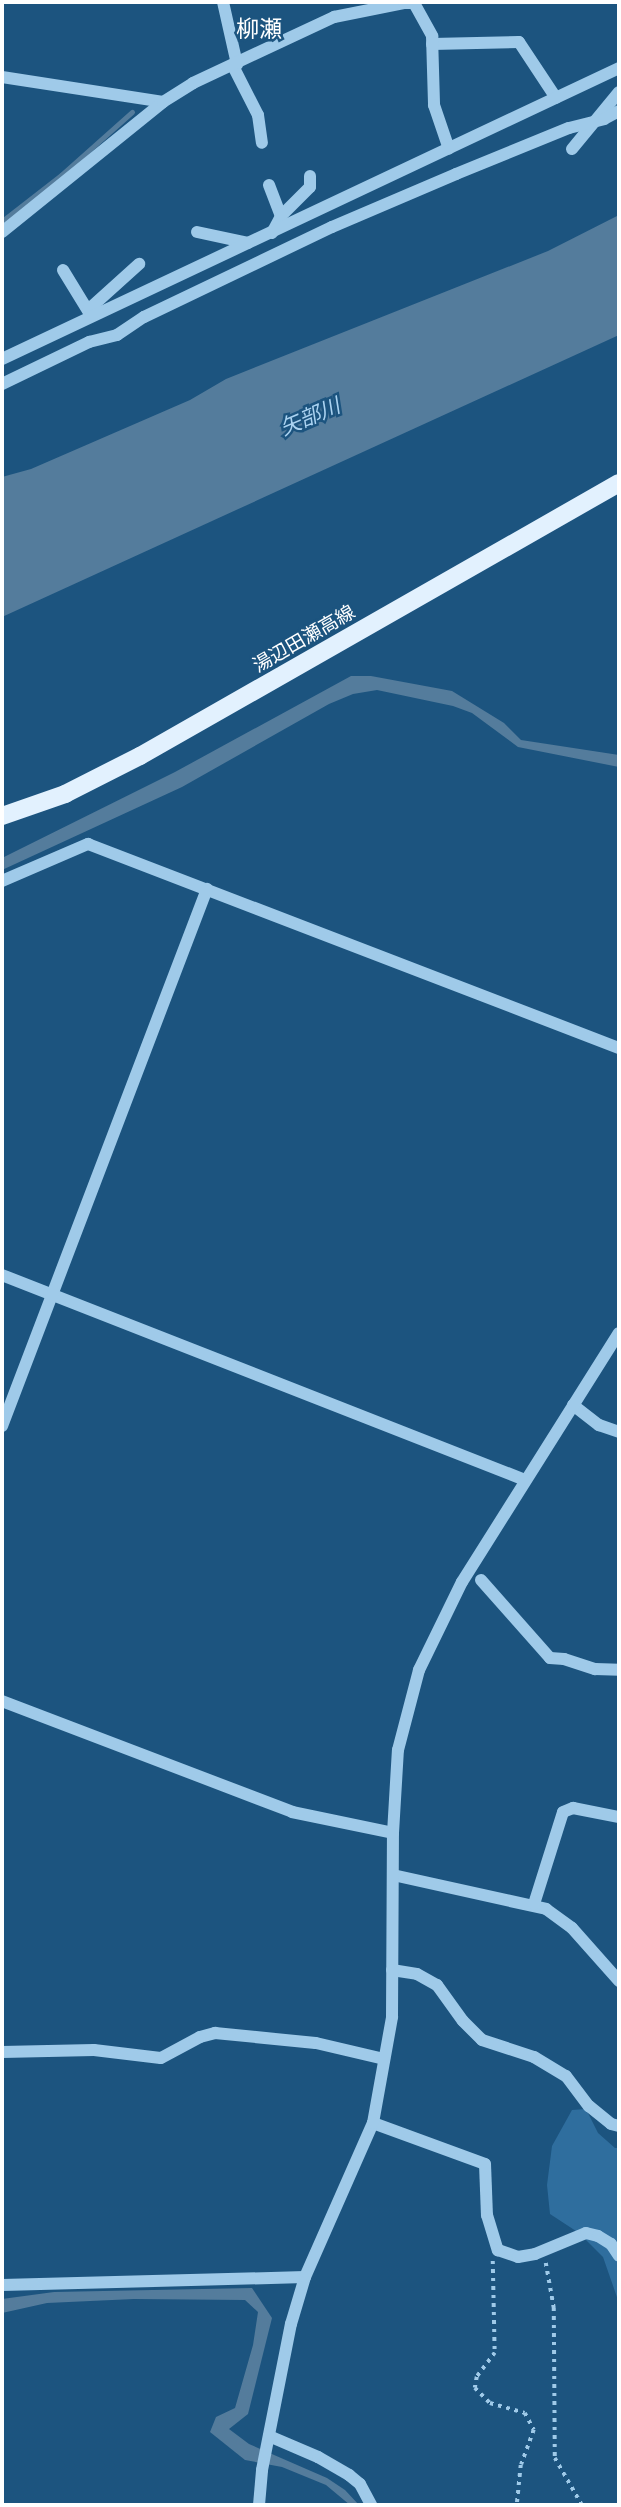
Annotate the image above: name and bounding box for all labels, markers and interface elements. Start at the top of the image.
district label: 柳瀬 [236,15,282,43]
water label: 矢部川 [276,393,344,441]
street label: 湯辺田瀬高線 [249,601,359,677]

